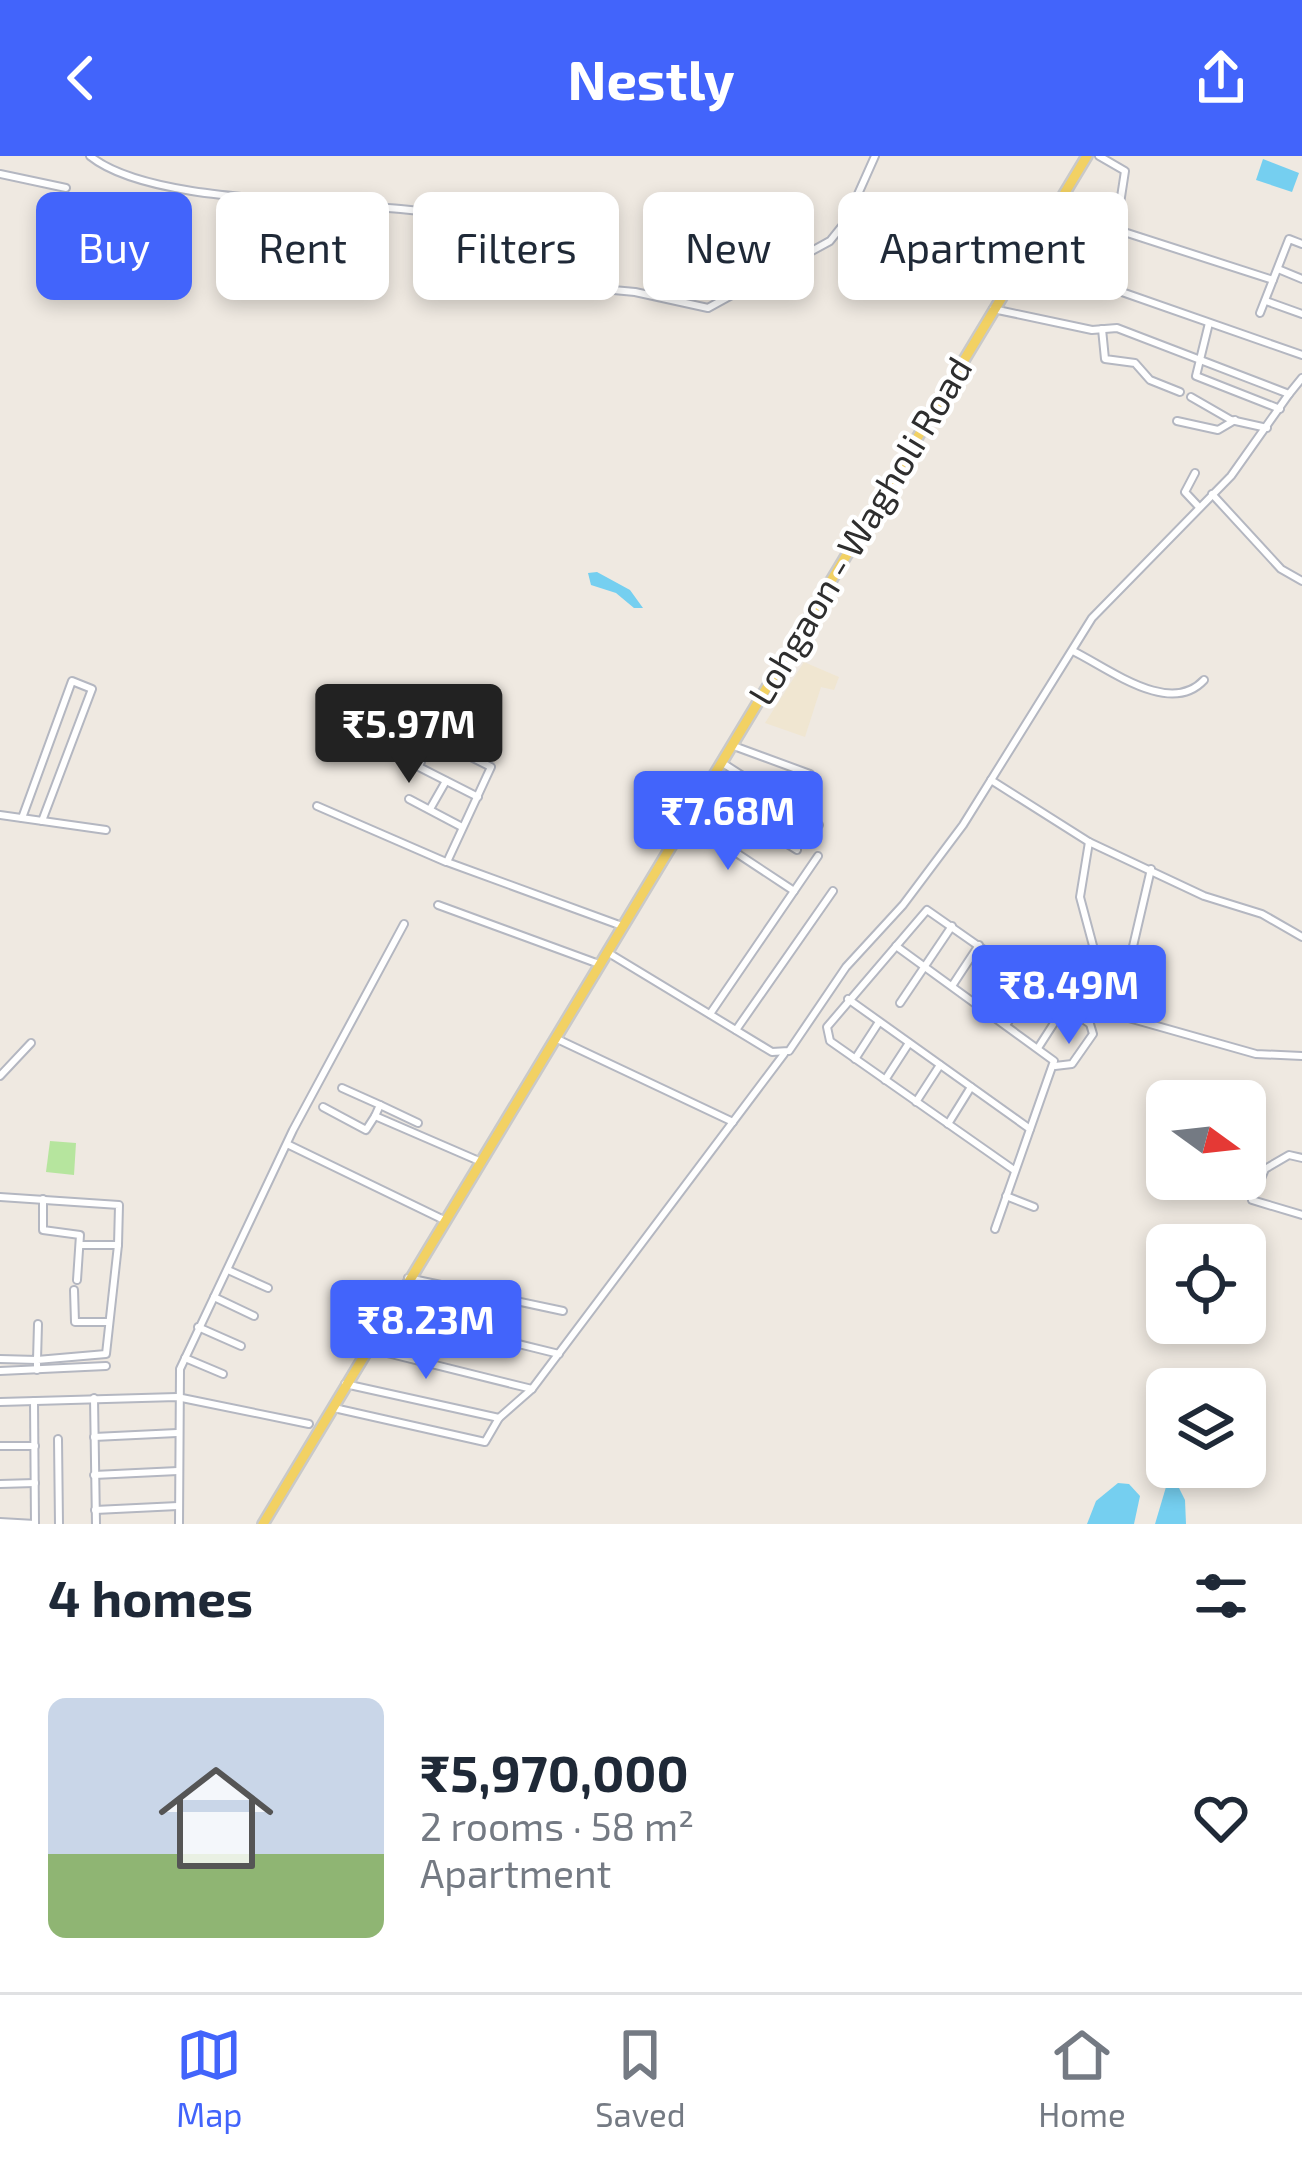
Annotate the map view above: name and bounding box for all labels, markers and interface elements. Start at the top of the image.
icon: back [48,45,114,111]
icon: share [1188,45,1254,111]
text: Nestly [567,46,735,111]
chip: Buy [36,192,192,300]
chip: Rent [216,192,389,300]
chip: Filters [413,192,619,300]
chip: New [643,192,814,300]
chip: Apartment [838,192,1128,300]
street label: Lohgaon - Wagholi Road [738,349,980,712]
pin: ₹5.97M [311,684,507,786]
text: ₹5.97M [342,699,476,746]
pin: ₹7.68M [630,771,826,873]
text: ₹7.68M [661,786,795,833]
pin: ₹8.49M [971,945,1167,1047]
text: ₹8.49M [999,960,1139,1007]
north arrow [1146,1080,1266,1200]
map controls [1146,1080,1266,1488]
button: locate [1146,1224,1266,1344]
pin: ₹8.23M [328,1280,524,1382]
text: ₹8.23M [357,1295,495,1342]
button: layers [1146,1368,1266,1488]
icon: filters [1188,1563,1254,1629]
text: 4 homes [48,1566,253,1627]
text: ₹5,970,000 [420,1741,689,1802]
icon: home [144,1746,288,1890]
icon: heart [1188,1785,1254,1851]
text: 2 rooms · 58 m² [420,1802,694,1849]
text: Apartment [420,1849,611,1896]
tab: Map [176,2022,243,2134]
tab: Saved [595,2022,686,2134]
tab: Home [1038,2022,1126,2134]

